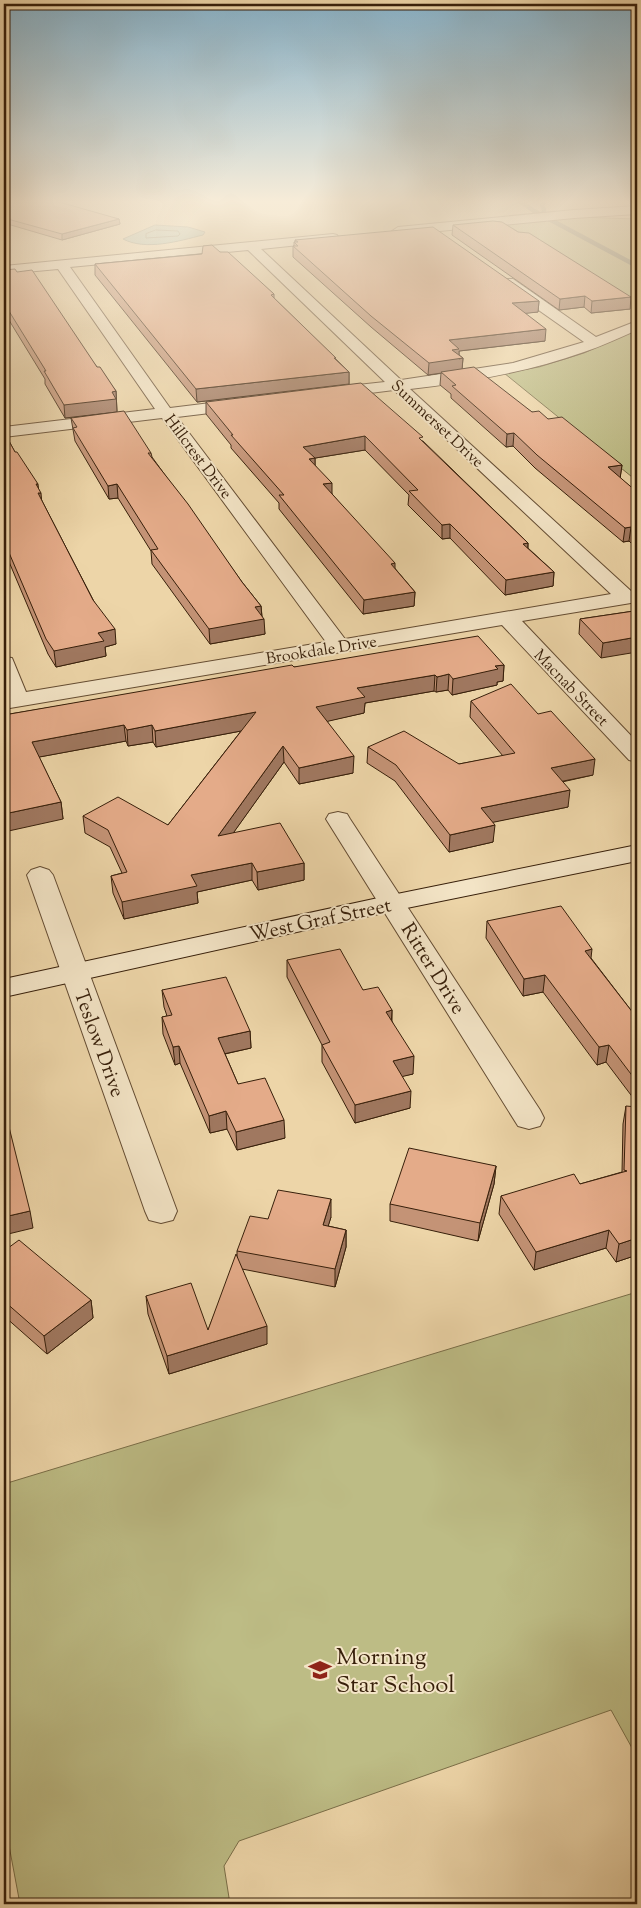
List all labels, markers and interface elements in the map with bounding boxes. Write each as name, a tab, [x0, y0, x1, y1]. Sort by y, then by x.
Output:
street label: Summerset Drive	[385, 376, 488, 474]
street label: Hillcrest Drive	[158, 411, 236, 504]
street label: Brookdale Drive	[264, 631, 379, 672]
street label: Macnab Street	[527, 645, 613, 733]
street label: West Graf Street	[247, 892, 394, 951]
street label: Ritter Drive	[392, 918, 471, 1021]
street label: Teslow Drive	[65, 986, 131, 1102]
place label: Morning Star School	[336, 1641, 455, 1703]
school or university icon: Morning Star School	[307, 1657, 333, 1683]

